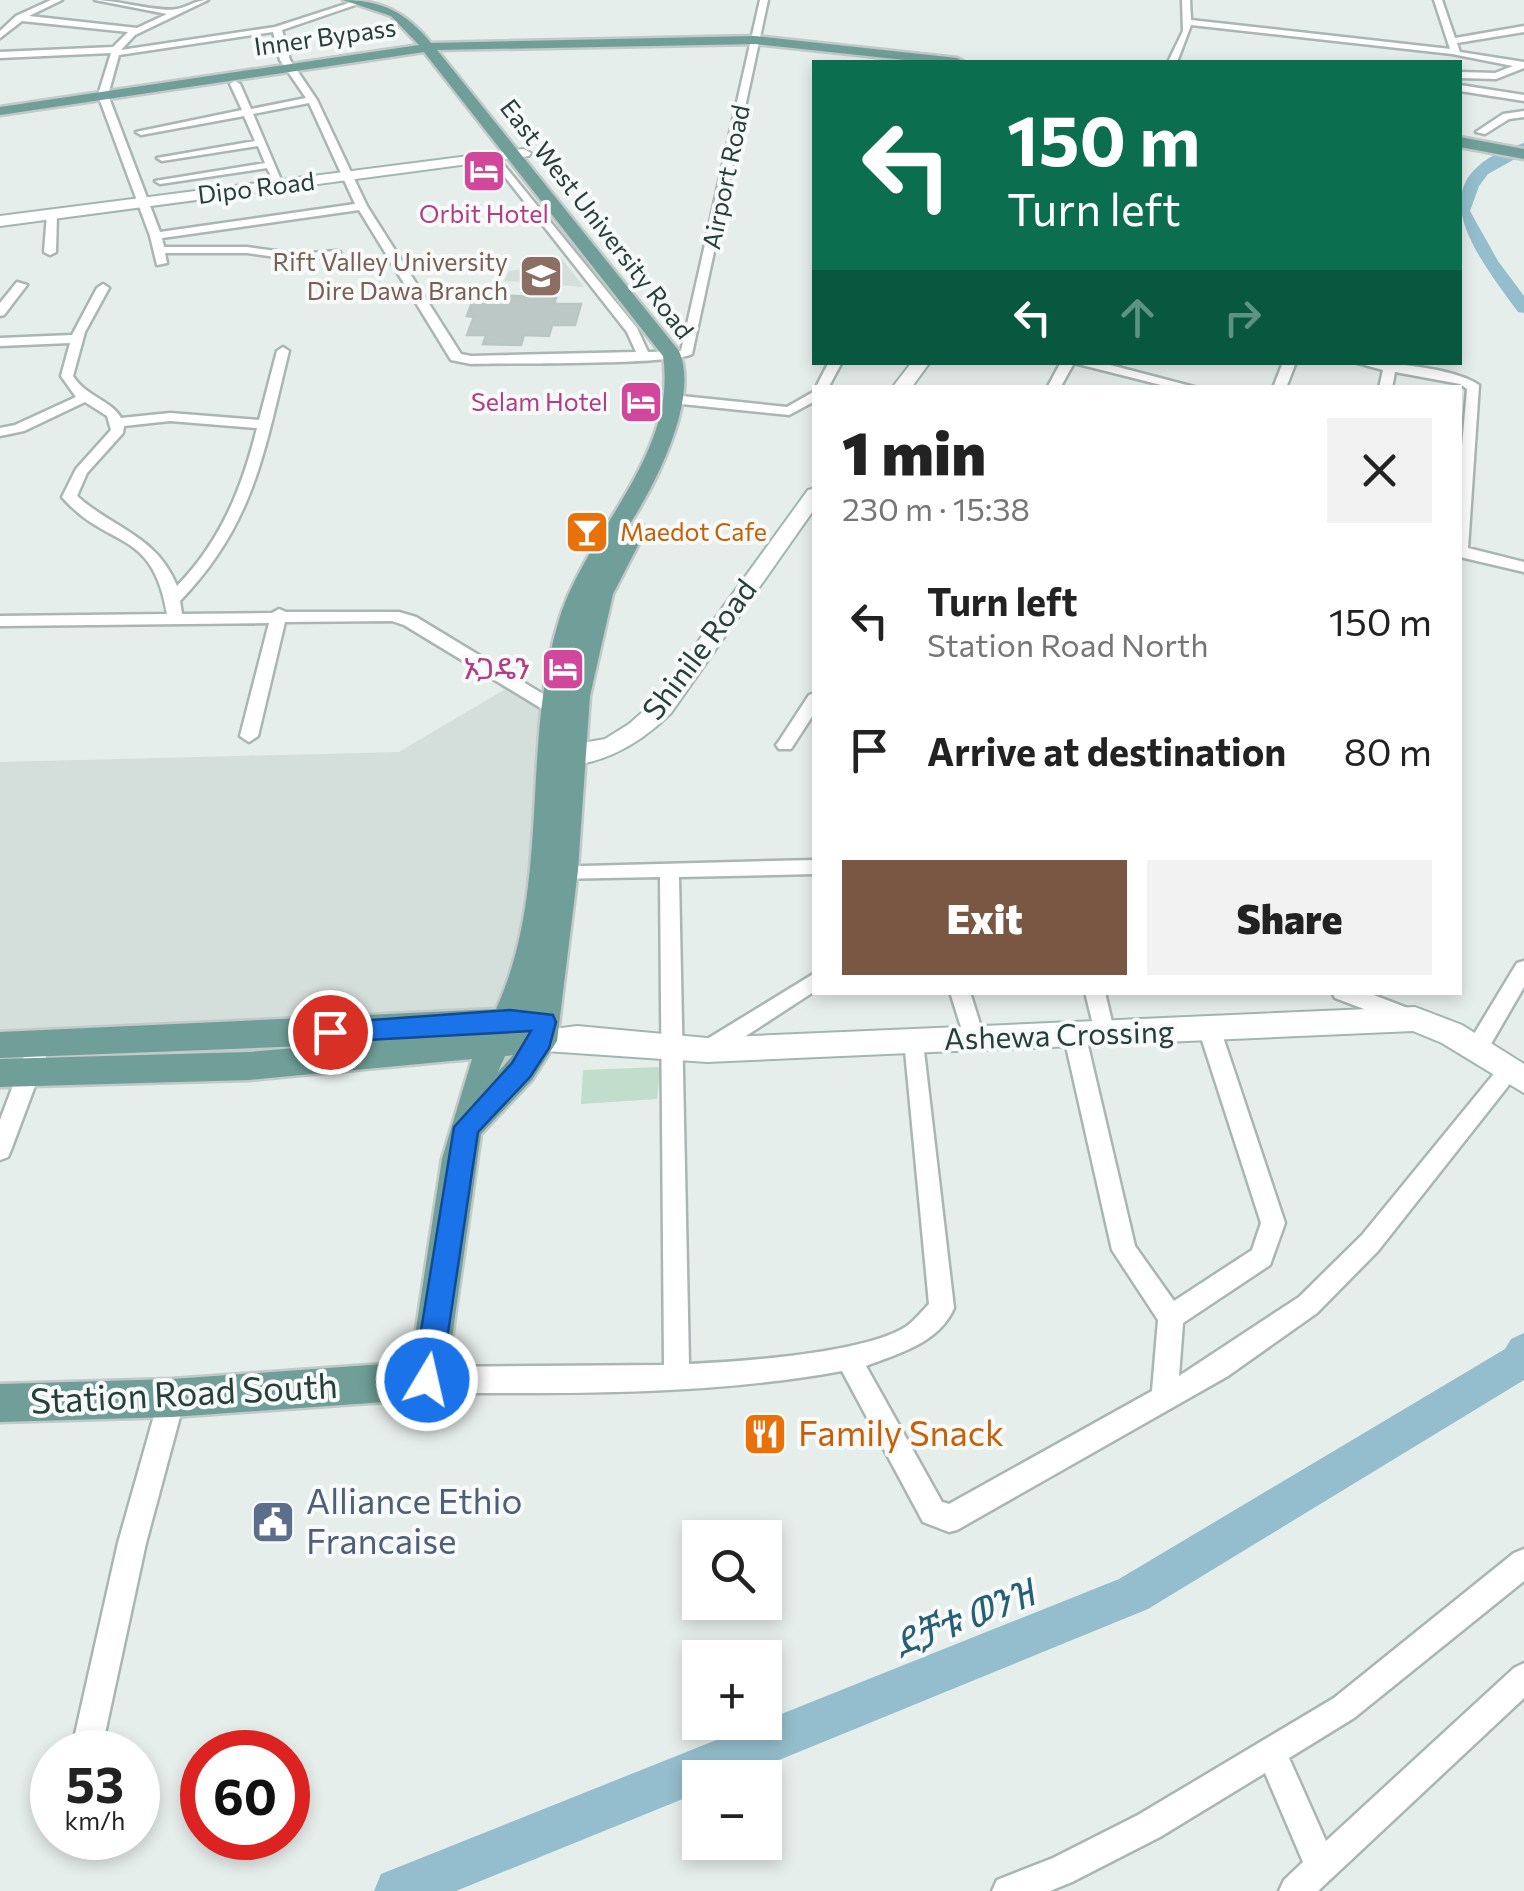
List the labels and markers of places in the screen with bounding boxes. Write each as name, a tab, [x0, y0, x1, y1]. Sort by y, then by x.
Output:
hotel icon: Orbit Hotel	[461, 148, 507, 194]
place label: Orbit Hotel	[419, 198, 549, 228]
place label: Rift Valley University Dire Dawa Branch	[273, 246, 508, 305]
school or university icon: Rift Valley University Dire Dawa Branch	[518, 253, 564, 299]
hotel icon: Selam Hotel	[618, 379, 664, 425]
place label: Selam Hotel	[471, 386, 608, 416]
bar icon: Maedot Cafe	[564, 509, 610, 555]
place label: Maedot Cafe	[620, 516, 767, 546]
hotel icon: ኦጋዴን	[540, 646, 586, 692]
place label: ኦጋዴን	[463, 648, 530, 685]
pin	[288, 990, 373, 1075]
place label: Family Snack	[798, 1410, 1004, 1453]
restaurant icon: Family Snack	[742, 1411, 788, 1457]
place label: Alliance Ethio Francaise	[306, 1478, 523, 1561]
public building icon: Alliance Ethio Francaise	[250, 1499, 296, 1545]

